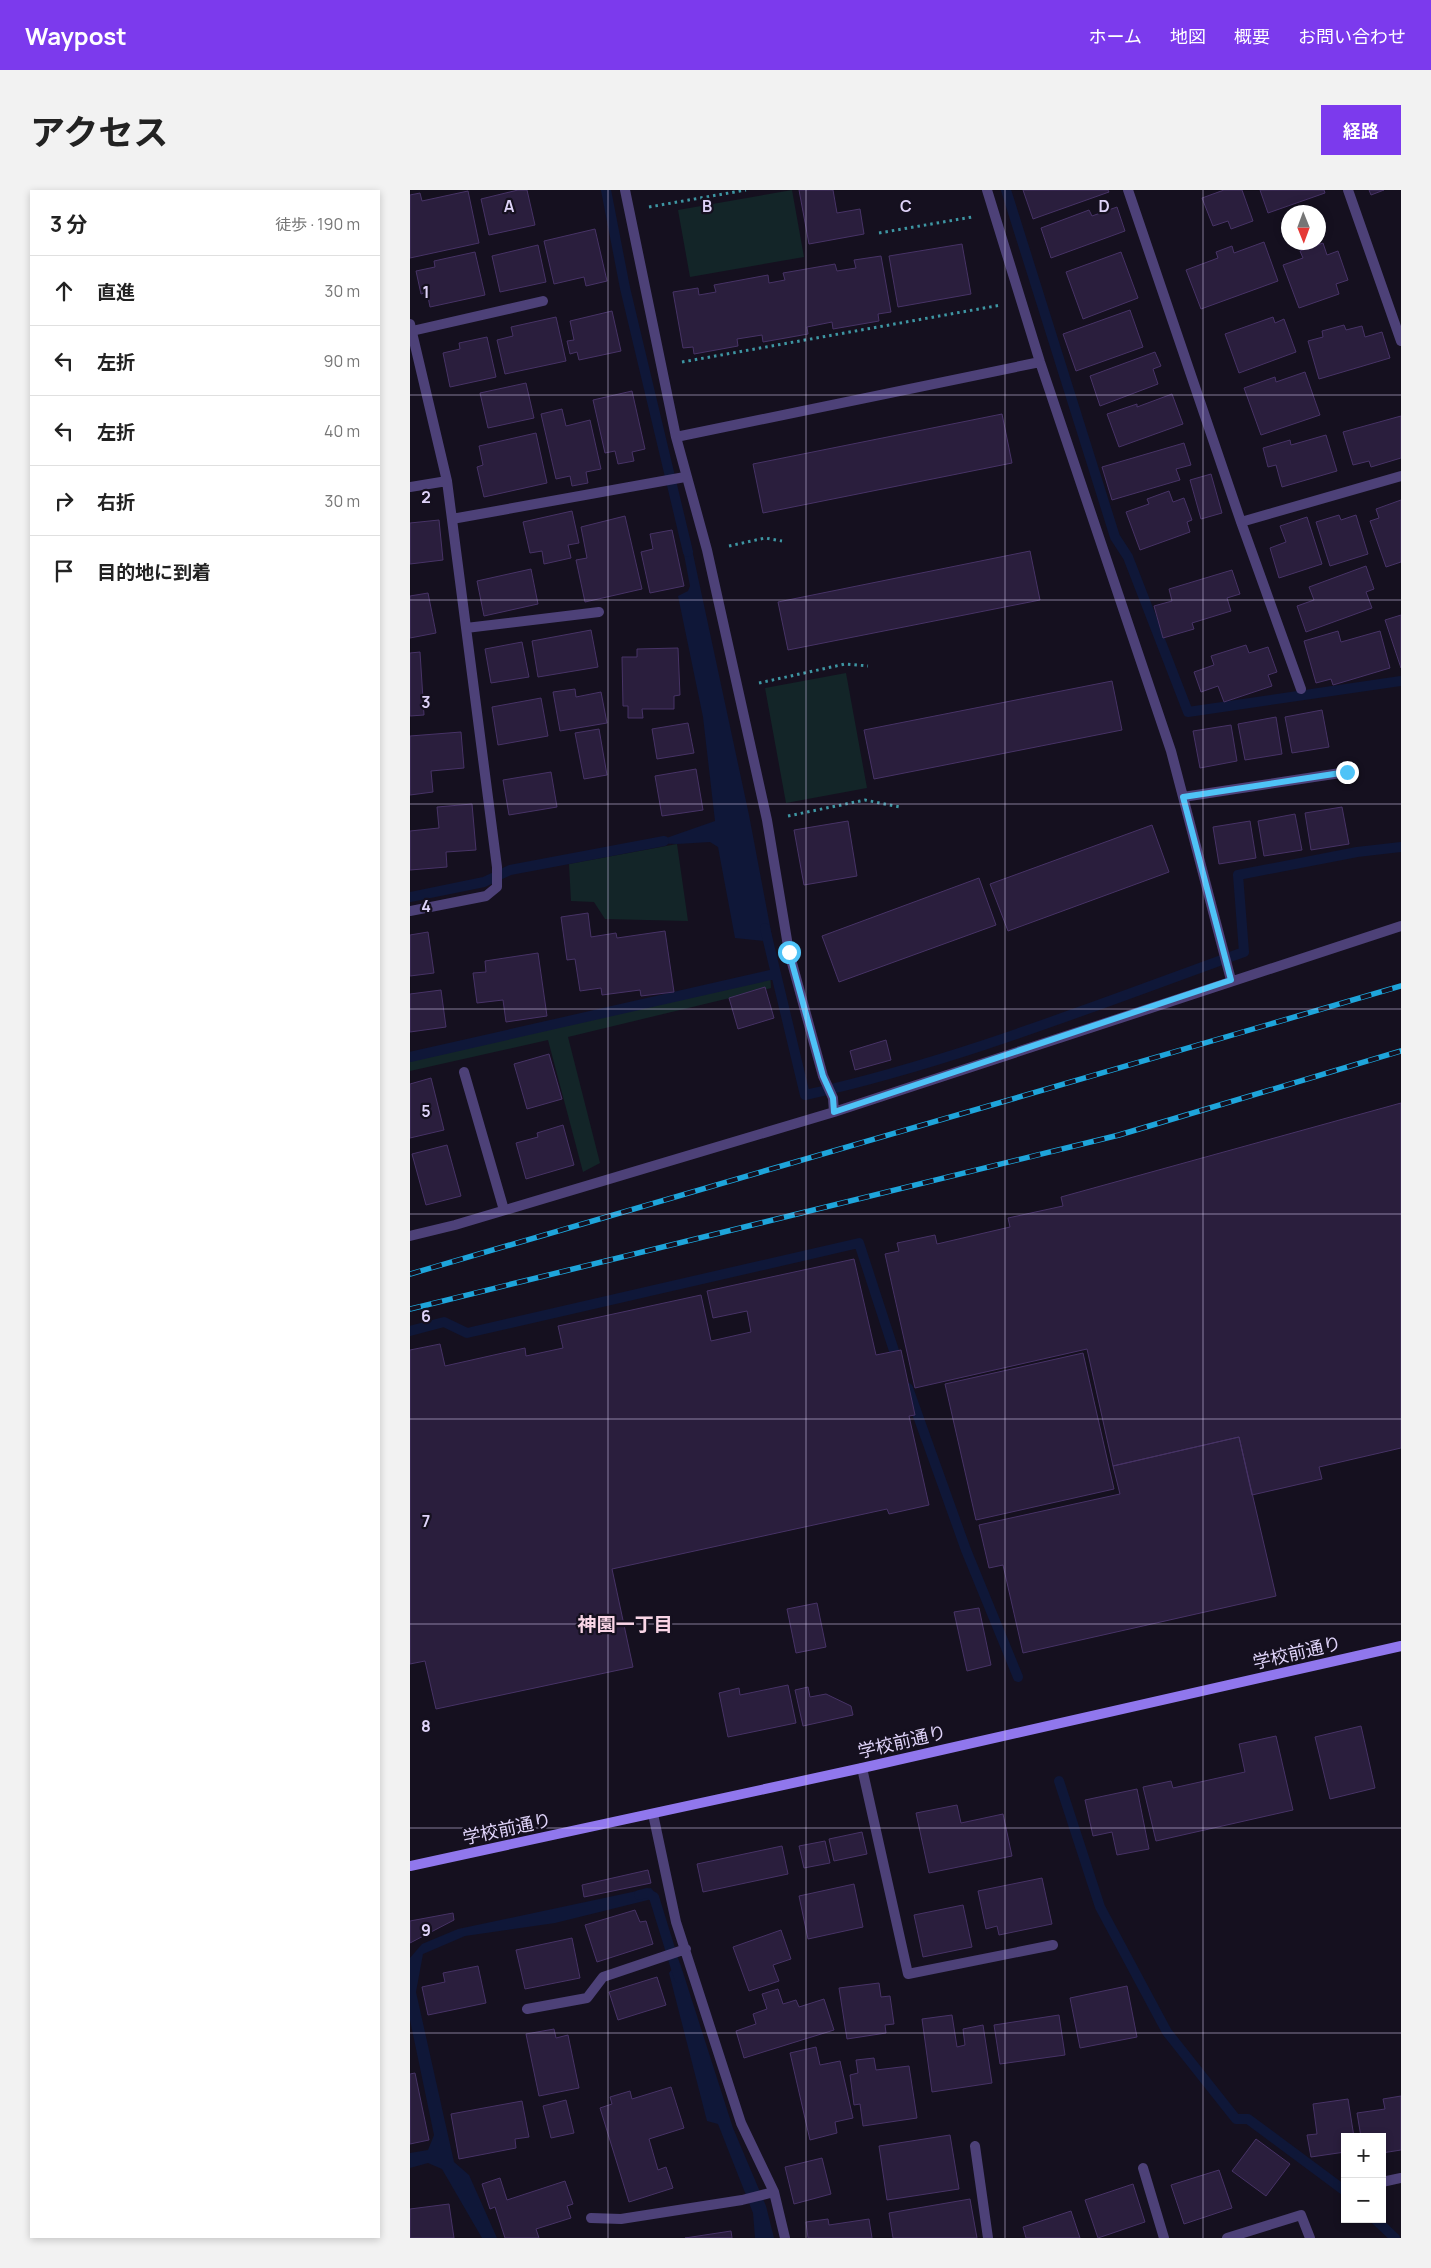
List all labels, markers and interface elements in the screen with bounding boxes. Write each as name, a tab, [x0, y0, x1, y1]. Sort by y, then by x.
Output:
text: Waypost	[25, 19, 127, 52]
text: ホーム	[1089, 24, 1142, 48]
text: 地図	[1170, 24, 1206, 48]
text: 概要	[1234, 24, 1270, 48]
text: お問い合わせ	[1298, 24, 1406, 48]
button: 経路	[1321, 105, 1401, 155]
text: アクセス	[30, 108, 168, 156]
text: A	[504, 195, 515, 217]
text: B	[702, 195, 712, 217]
text: C	[900, 195, 912, 217]
text: D	[1098, 195, 1110, 217]
north arrow	[1281, 205, 1326, 250]
text: 3 分	[50, 210, 87, 238]
text: 徒歩 · 190 m	[275, 213, 360, 235]
icon: ahead	[50, 277, 78, 305]
text: 直進	[97, 279, 135, 305]
text: 30 m	[325, 280, 360, 302]
text: 1	[422, 281, 430, 303]
icon: left	[50, 347, 78, 375]
text: 左折	[97, 349, 135, 375]
text: 90 m	[324, 350, 360, 372]
icon: left	[50, 417, 78, 445]
text: 左折	[97, 419, 135, 445]
text: 40 m	[324, 420, 360, 442]
text: 2	[421, 486, 431, 508]
icon: right	[50, 487, 78, 515]
text: 右折	[97, 489, 135, 515]
text: 30 m	[325, 490, 360, 512]
icon: arrive	[50, 557, 78, 585]
text: 目的地に到着	[97, 559, 211, 585]
text: 3	[421, 691, 431, 713]
route end	[1336, 761, 1359, 784]
text: 4	[421, 895, 431, 917]
route start	[778, 941, 801, 964]
text: 5	[421, 1100, 431, 1122]
text: 6	[421, 1305, 431, 1327]
text: 7	[422, 1510, 430, 1532]
district label: 神園一丁目	[577, 1611, 673, 1637]
street label: 学校前通り	[1250, 1630, 1343, 1674]
text: 8	[421, 1715, 431, 1737]
street label: 学校前通り	[855, 1719, 948, 1763]
street label: 学校前通り	[460, 1807, 553, 1849]
text: 9	[421, 1919, 431, 1941]
map controls	[1341, 2133, 1386, 2223]
button: +	[1341, 2133, 1386, 2178]
button: −	[1341, 2178, 1386, 2223]

